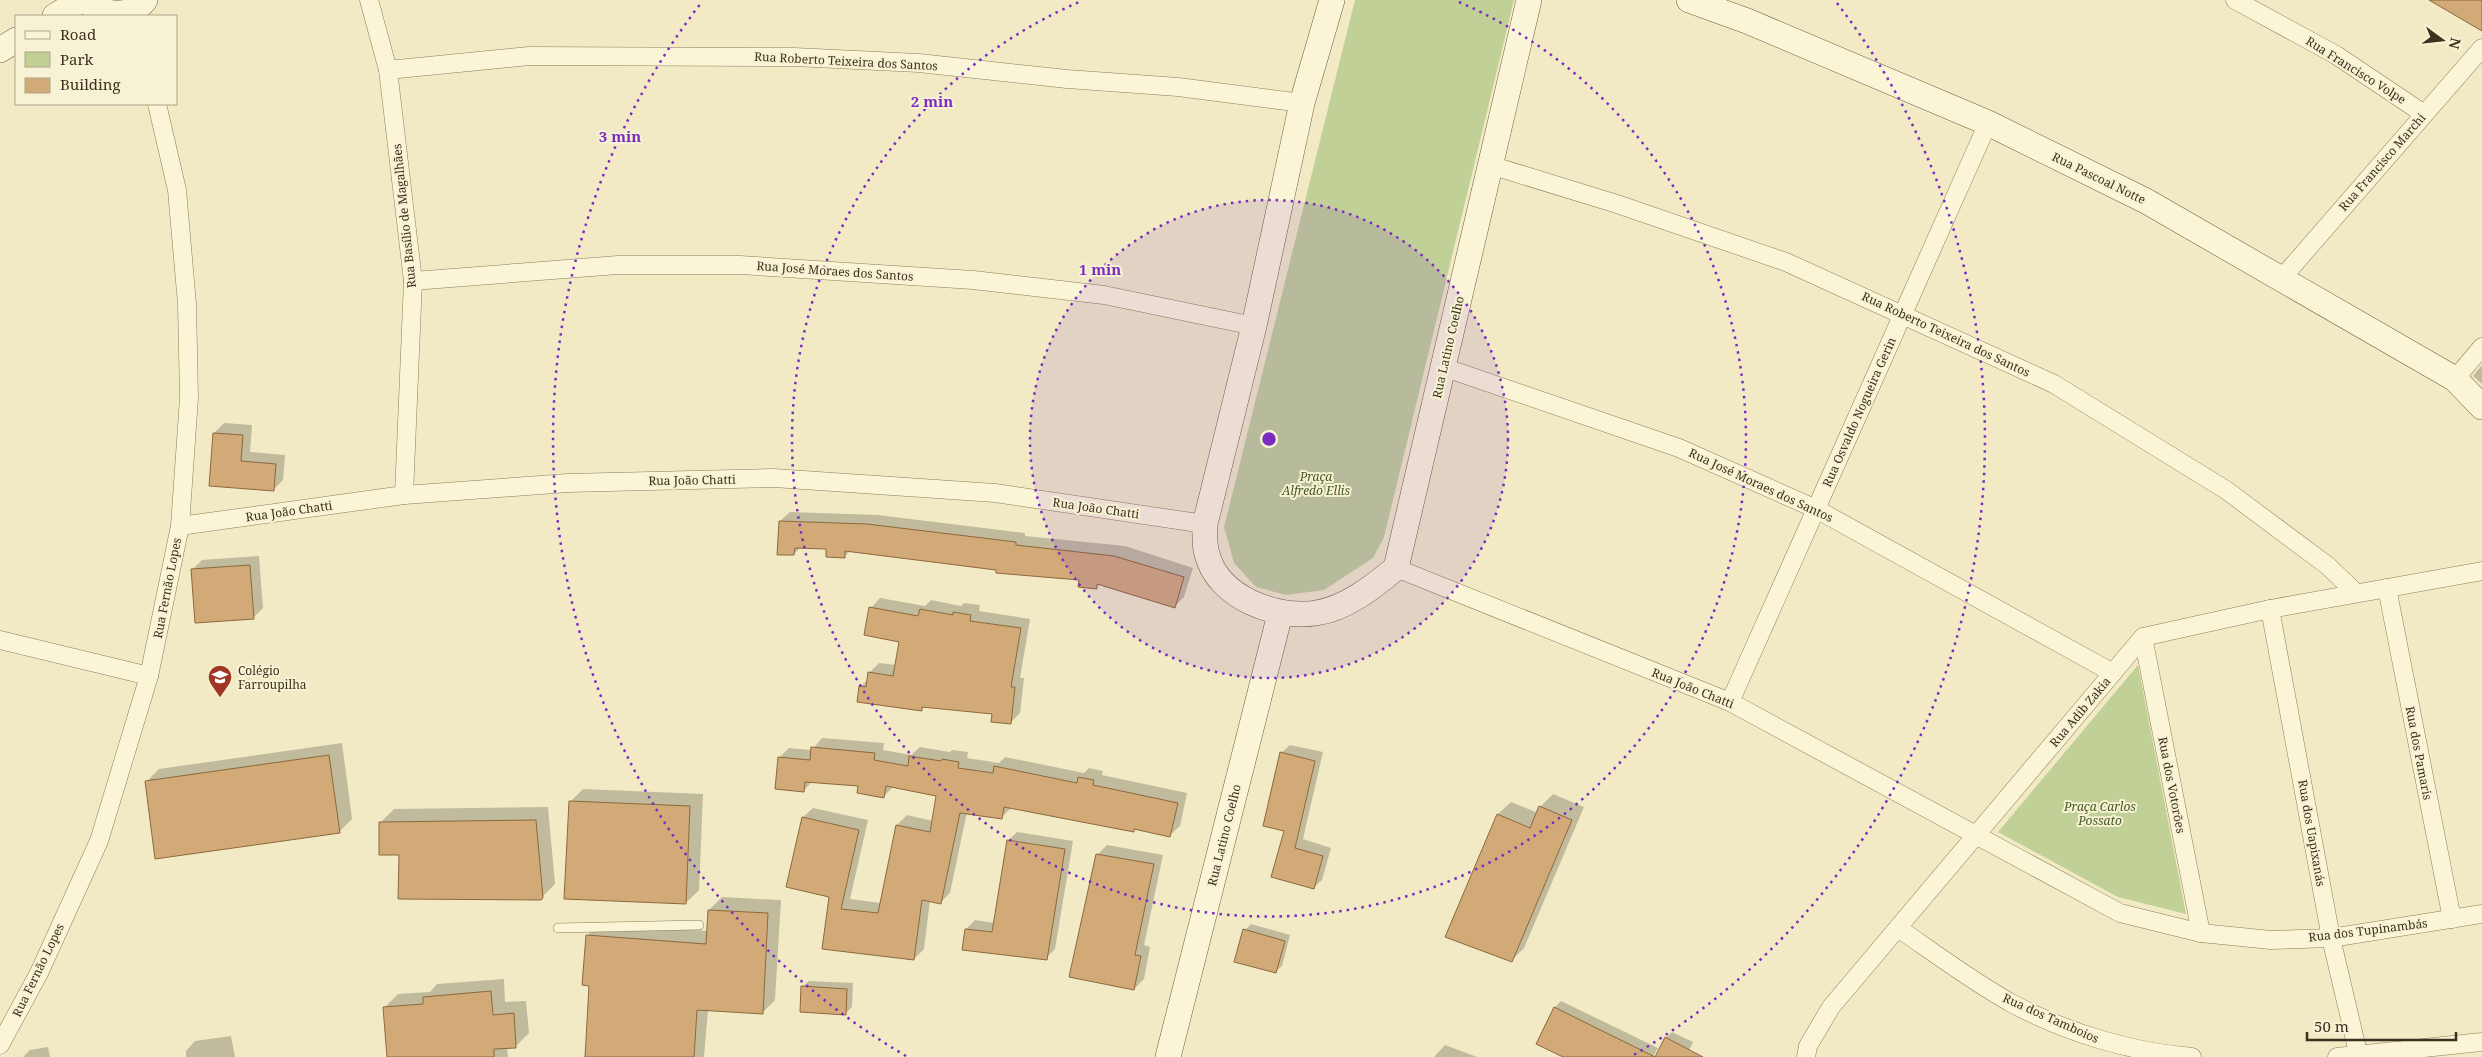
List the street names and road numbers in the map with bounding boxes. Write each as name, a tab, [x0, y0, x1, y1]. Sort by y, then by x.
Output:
street label: Rua Francisco Volpe	[2303, 32, 2409, 108]
street label: Rua Roberto Teixeira dos Santos	[754, 48, 938, 74]
street label: Rua Francisco Marchi	[2335, 109, 2429, 215]
street label: Rua Basílio de Magalhães	[388, 143, 420, 289]
street label: Rua Pascoal Notte	[2049, 148, 2149, 208]
street label: Rua José Moraes dos Santos	[756, 257, 914, 285]
street label: Rua Roberto Teixeira dos Santos	[1859, 287, 2033, 381]
street label: Rua Latino Coelho	[1428, 294, 1468, 400]
street label: Rua Osvaldo Nogueira Gerin	[1818, 334, 1900, 490]
street label: Rua José Moraes dos Santos	[1686, 444, 1836, 526]
street label: Rua João Chatti	[648, 471, 736, 489]
street label: Rua João Chatti	[1052, 493, 1141, 523]
street label: Rua João Chatti	[245, 496, 334, 526]
street label: Rua Fernão Lopes	[149, 536, 185, 640]
street label: Rua João Chatti	[1649, 664, 1737, 712]
street label: Rua Adib Zakia	[2046, 673, 2115, 751]
street label: Rua dos Pamaris	[2402, 705, 2436, 801]
street label: Rua dos Votorões	[2154, 735, 2190, 835]
street label: Rua dos Uapixanás	[2294, 778, 2330, 888]
street label: Rua Latino Coelho	[1203, 782, 1245, 888]
street label: Rua dos Tupinambás	[2308, 914, 2428, 946]
street label: Rua Fernão Lopes	[8, 920, 68, 1020]
street label: Rua dos Tamboios	[2000, 989, 2102, 1047]

